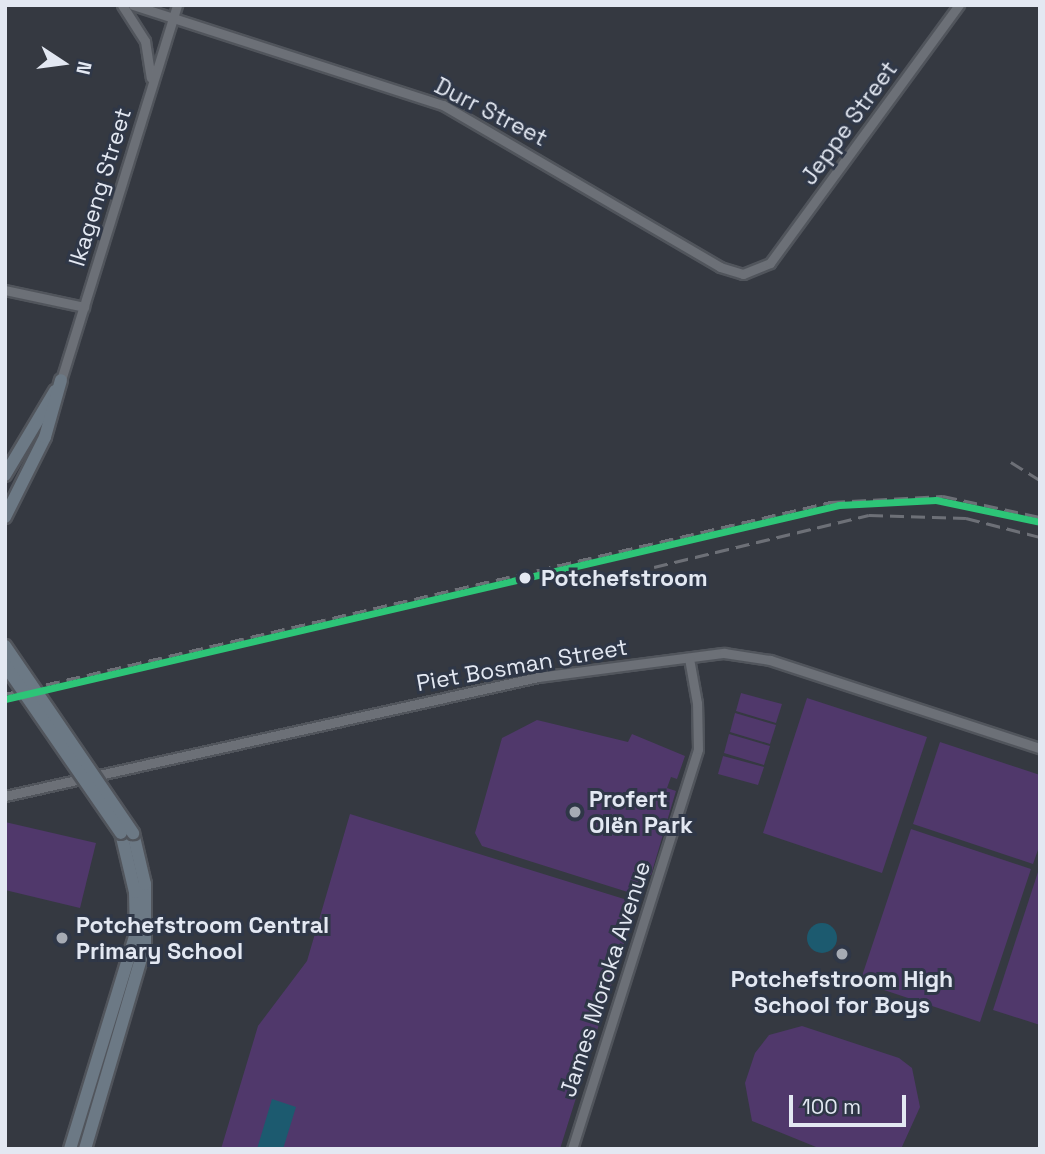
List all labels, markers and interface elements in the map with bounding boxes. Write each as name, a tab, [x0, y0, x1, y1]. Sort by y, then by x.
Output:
north arrow	[28, 28, 98, 98]
street label: Jeppe Street	[795, 56, 903, 190]
text: N	[70, 59, 98, 77]
street label: Durr Street	[430, 72, 552, 152]
street label: Ikageng Street	[63, 105, 137, 269]
place label: Potchefstroom	[541, 564, 708, 592]
marker: Potchefstroom	[515, 568, 535, 588]
street label: Piet Bosman Street	[414, 633, 630, 697]
place label: Profert Olën Park	[589, 785, 693, 839]
marker: Profert Olën Park	[567, 804, 583, 820]
street label: James Moroka Avenue	[554, 857, 656, 1101]
place label: Potchefstroom Central Primary School	[76, 911, 329, 965]
marker: Potchefstroom Central Primary School	[54, 930, 70, 946]
marker: Potchefstroom High School for Boys	[834, 946, 850, 962]
place label: Potchefstroom High School for Boys	[731, 965, 953, 1019]
scale bar	[793, 1080, 910, 1124]
text: 100 m	[802, 1093, 861, 1120]

